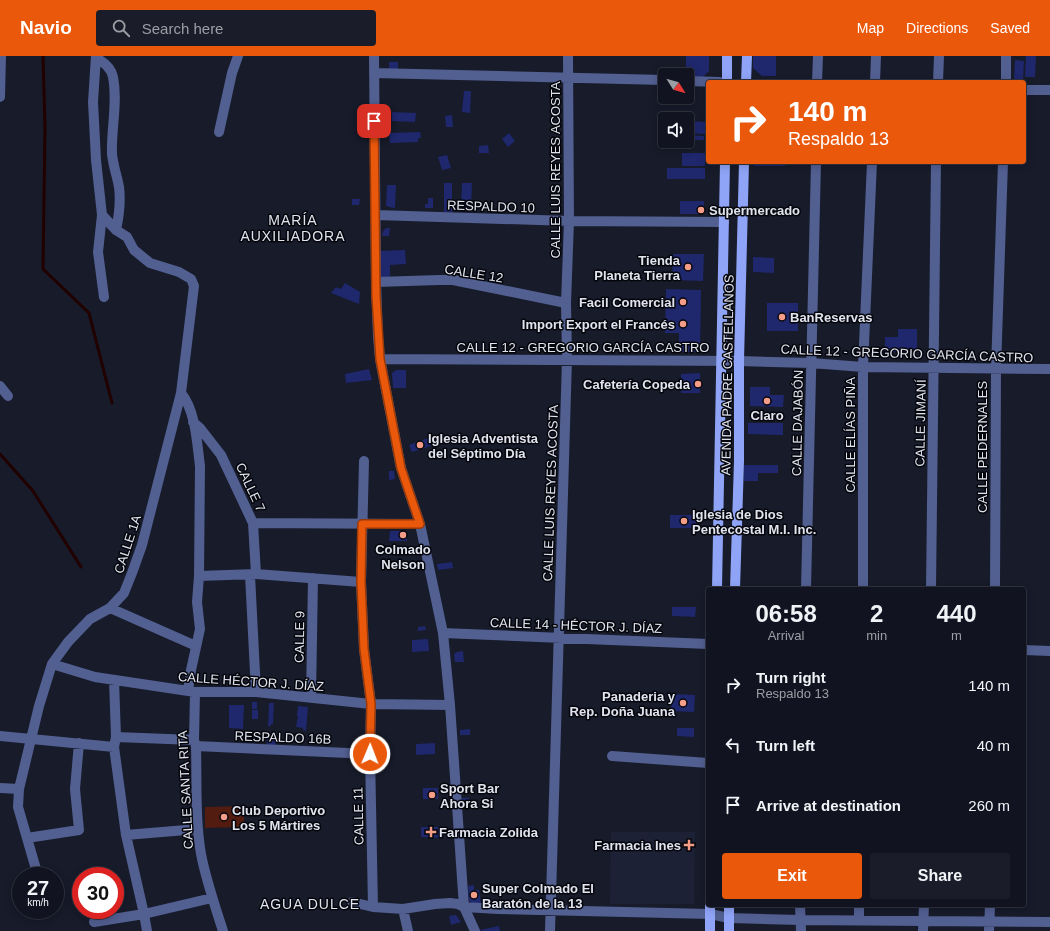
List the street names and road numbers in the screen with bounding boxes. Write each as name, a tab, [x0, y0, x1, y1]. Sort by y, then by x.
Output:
street label: CALLE LUIS REYES ACOSTA	[548, 81, 563, 258]
street label: RESPALDO 10	[447, 197, 535, 216]
street label: CALLE 12	[443, 261, 504, 286]
street label: AVENIDA PADRE CASTELLANOS	[718, 274, 737, 476]
street label: CALLE 12 - GREGORIO GARCÍA CASTRO	[457, 340, 709, 355]
street label: CALLE 12 - GREGORIO GARCÍA CASTRO	[780, 342, 1034, 365]
street label: CALLE DAJABÓN	[789, 370, 806, 476]
street label: CALLE ELÍAS PIÑA	[843, 377, 858, 493]
street label: CALLE JIMANÍ	[912, 379, 929, 467]
street label: CALLE PEDERNALES	[975, 381, 990, 513]
street label: CALLE LUIS REYES ACOSTA	[540, 404, 561, 582]
street label: CALLE 7	[233, 460, 268, 514]
street label: CALLE 1A	[111, 513, 144, 575]
street label: CALLE 9	[292, 611, 307, 663]
street label: CALLE 14 - HÉCTOR J. DÍAZ	[490, 615, 662, 636]
street label: CALLE HÉCTOR J. DÍAZ	[177, 669, 325, 694]
street label: RESPALDO 16B	[234, 728, 332, 747]
street label: CALLE SANTA RITA	[175, 730, 196, 850]
street label: CALLE 11	[350, 787, 367, 845]

